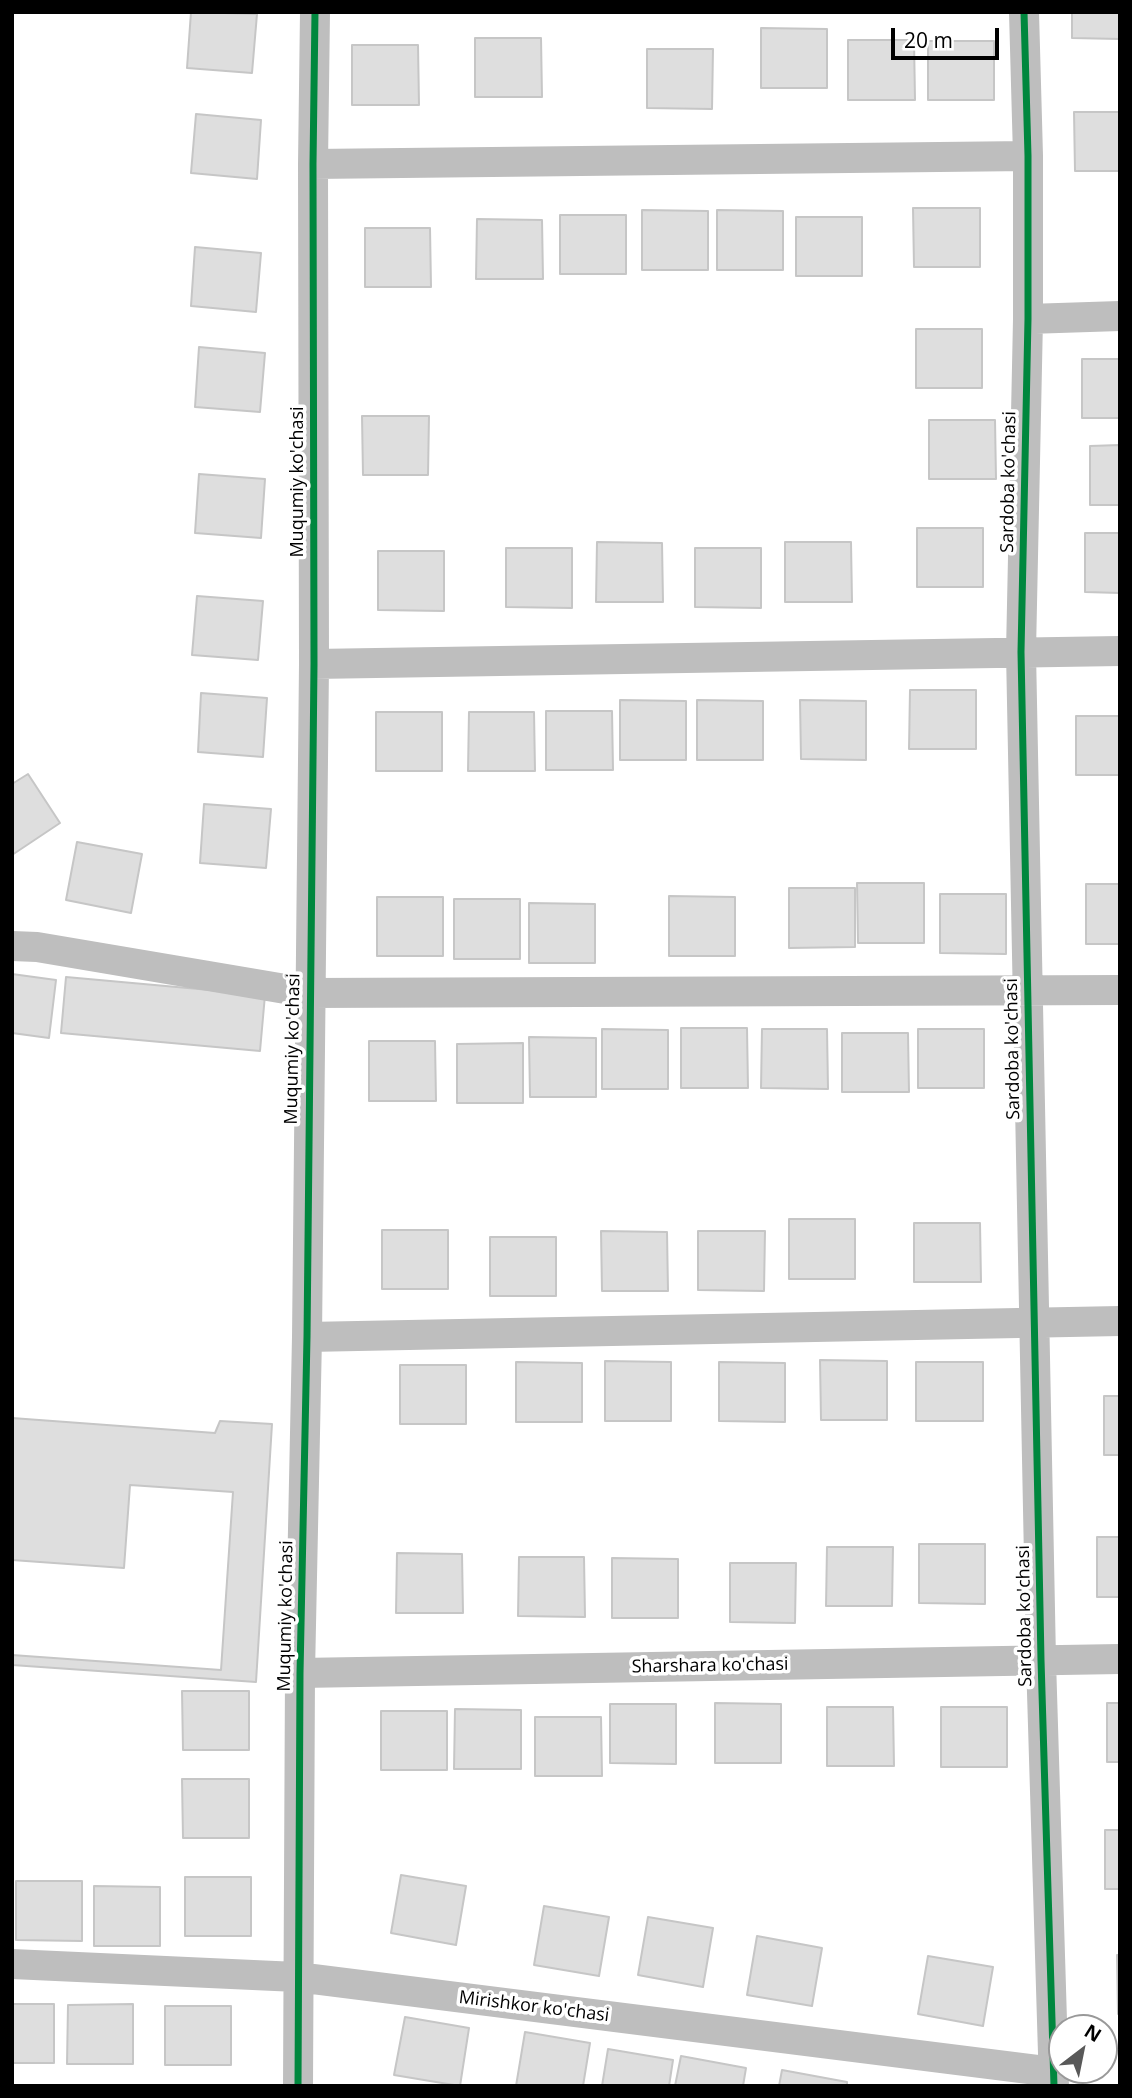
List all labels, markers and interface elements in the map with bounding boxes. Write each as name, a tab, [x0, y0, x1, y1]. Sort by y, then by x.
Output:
scale bar	[894, 14, 1002, 58]
text: 20 m	[904, 26, 953, 54]
street label: Muqumiy ko'chasi	[287, 406, 309, 558]
street label: Sardoba ko'chasi	[997, 411, 1021, 553]
street label: Muqumiy ko'chasi	[281, 973, 305, 1125]
street label: Sardoba ko'chasi	[1001, 978, 1025, 1120]
street label: Muqumiy ko'chasi	[274, 1540, 298, 1692]
street label: Sardoba ko'chasi	[1013, 1545, 1037, 1687]
street label: Sharshara ko'chasi	[631, 1654, 789, 1678]
street label: Mirishkor ko'chasi	[457, 1987, 611, 2027]
north arrow	[1048, 2014, 1118, 2084]
text: N	[1080, 2018, 1107, 2048]

